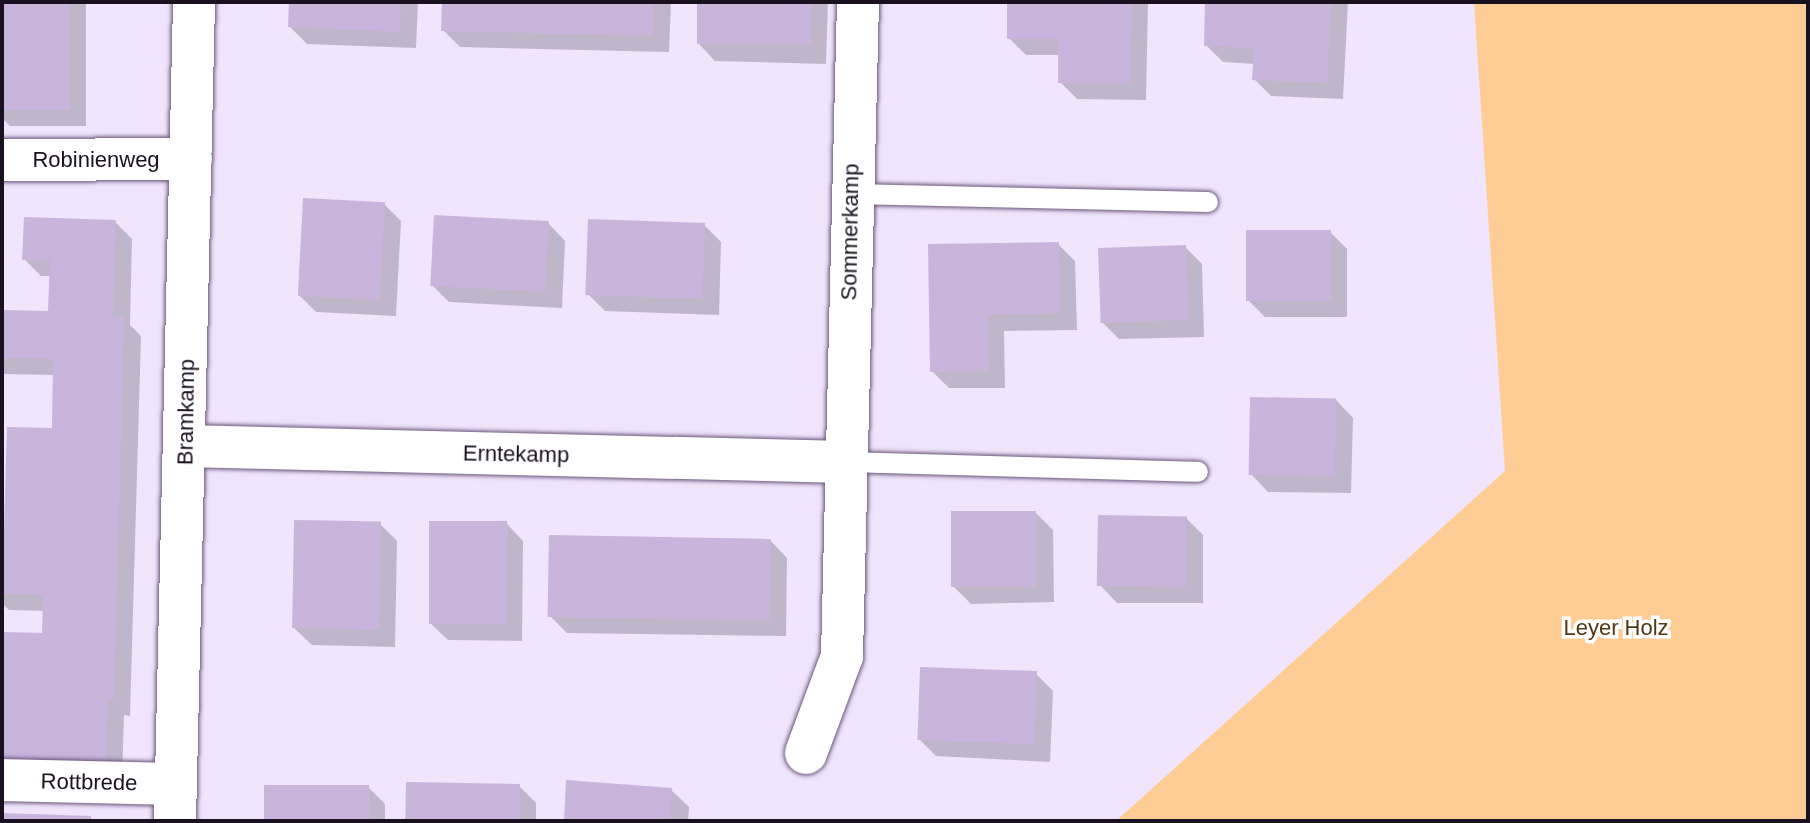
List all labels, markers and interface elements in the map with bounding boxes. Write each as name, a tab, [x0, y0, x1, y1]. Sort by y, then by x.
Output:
street label: Robinienweg	[32, 147, 160, 173]
street label: Sommerkamp	[836, 163, 864, 301]
street label: Bramkamp	[172, 359, 200, 465]
street label: Erntekamp	[463, 440, 569, 468]
park label: Leyer Holz	[1563, 615, 1669, 641]
street label: Rottbrede	[40, 768, 138, 796]

